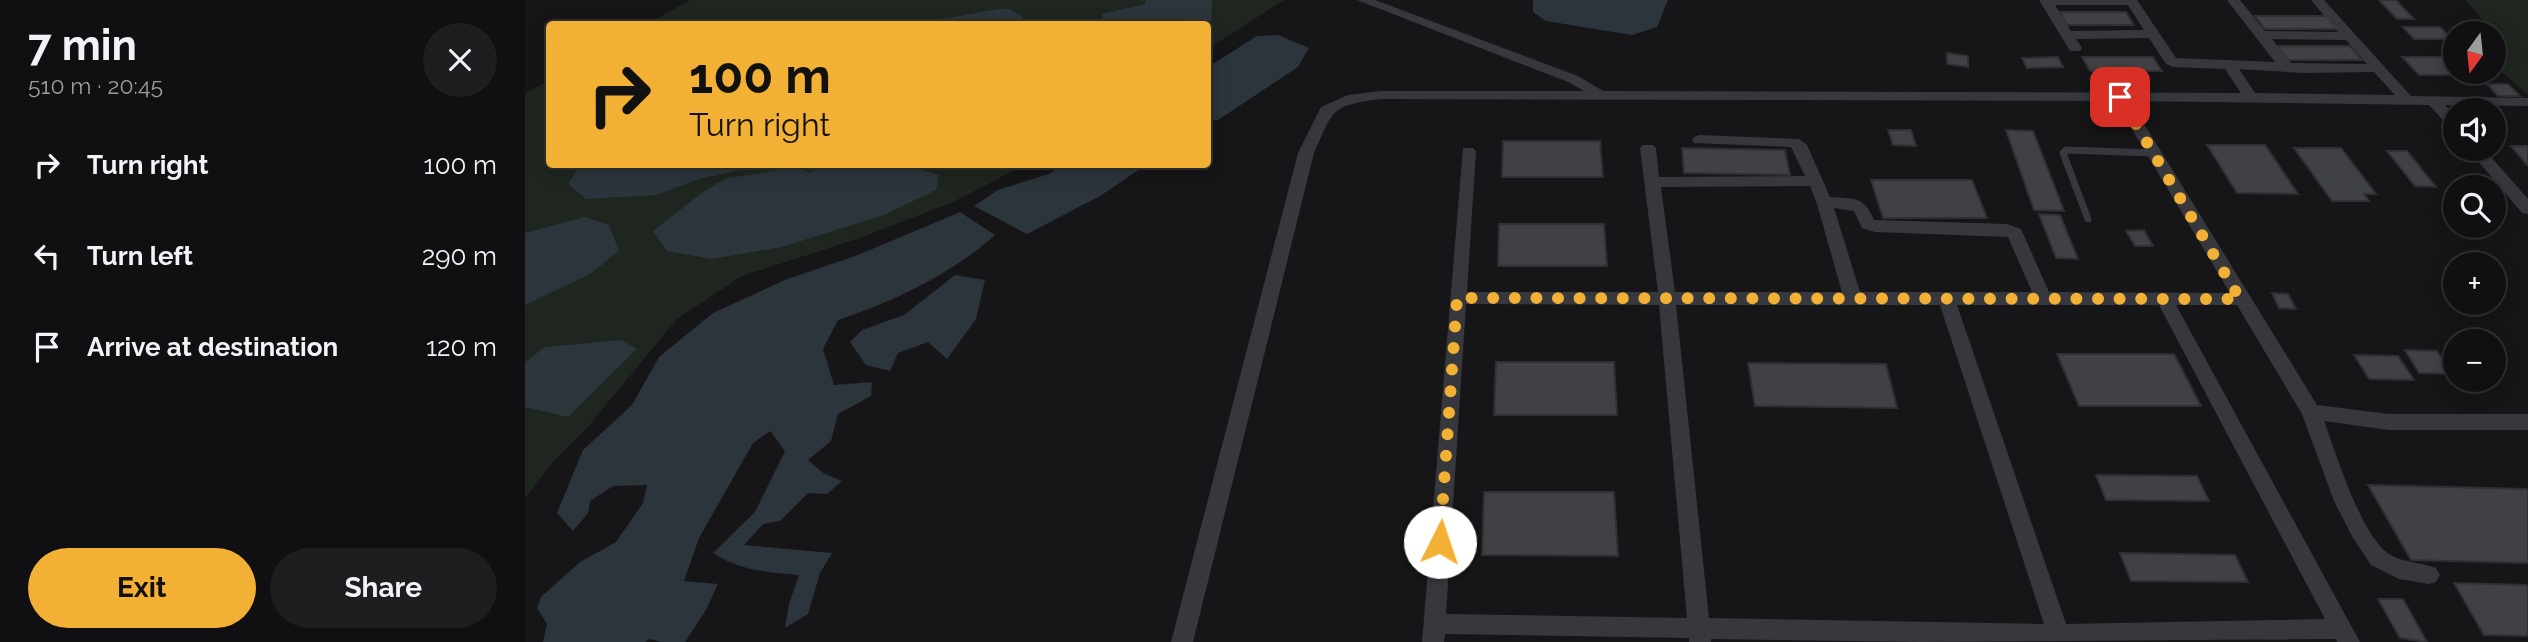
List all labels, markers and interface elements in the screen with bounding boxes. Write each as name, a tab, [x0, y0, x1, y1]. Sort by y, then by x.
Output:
text: 7 min	[28, 21, 137, 70]
north arrow	[2443, 21, 2506, 84]
map controls	[2443, 21, 2506, 392]
button: close	[423, 23, 497, 97]
text: 100 m	[689, 47, 831, 104]
icon: right	[574, 49, 665, 140]
pin	[2090, 67, 2150, 127]
text: 510 m · 20:45	[28, 72, 163, 99]
icon: arrive	[2101, 78, 2139, 116]
button: sound	[2443, 98, 2506, 161]
text: Turn right	[689, 106, 830, 143]
icon: right	[28, 146, 66, 184]
text: Turn right	[87, 150, 208, 180]
text: 100 m	[424, 150, 497, 180]
button: search	[2443, 175, 2506, 238]
icon: left	[28, 237, 66, 275]
text: Turn left	[87, 241, 193, 271]
text: 290 m	[422, 241, 497, 271]
button: +	[2443, 252, 2506, 315]
icon: arrive	[28, 328, 66, 366]
button: −	[2443, 329, 2506, 392]
text: Arrive at destination	[87, 332, 338, 362]
text: 120 m	[426, 332, 497, 362]
position arrow	[1403, 505, 1477, 579]
button: Exit	[28, 548, 256, 628]
button: Share	[270, 548, 497, 628]

